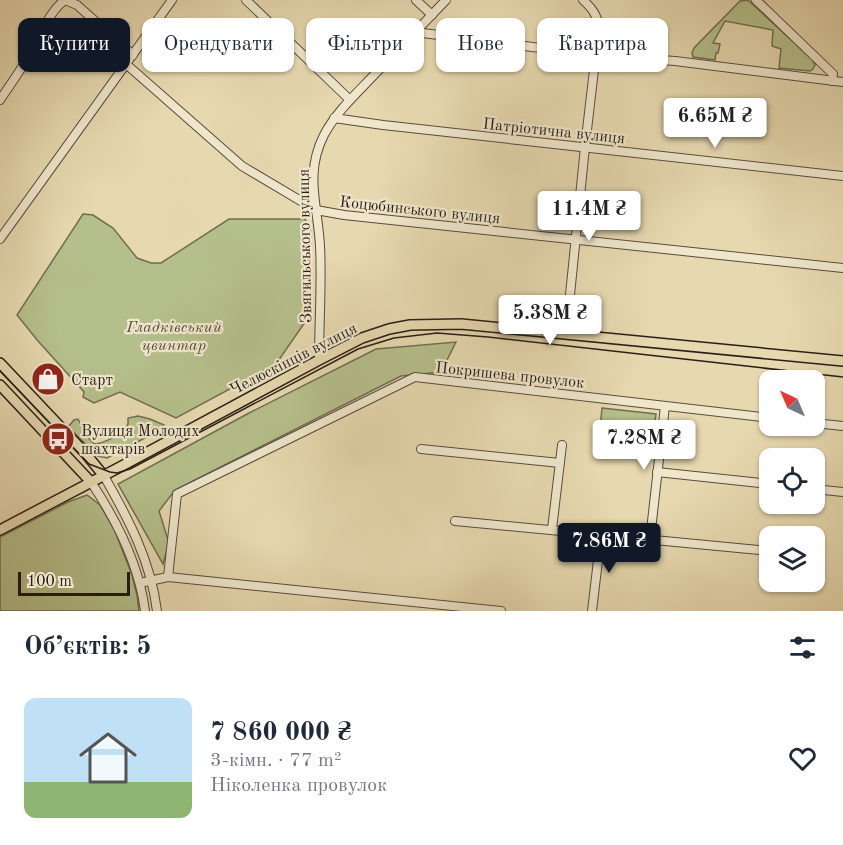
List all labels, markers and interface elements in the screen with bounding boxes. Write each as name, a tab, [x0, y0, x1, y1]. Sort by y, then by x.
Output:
chip: Купити	[18, 18, 130, 72]
chip: Орендувати	[142, 18, 294, 72]
chip: Фільтри	[306, 18, 424, 72]
chip: Нове	[436, 18, 525, 72]
chip: Квартира	[537, 18, 668, 72]
pin: 6.65M ₴	[660, 98, 770, 149]
text: 6.65M ₴	[678, 107, 752, 127]
street label: Патріотична вулиця	[482, 117, 626, 147]
street label: Звягильського вулиця	[297, 169, 315, 323]
pin: 11.4M ₴	[534, 191, 644, 242]
street label: Коцюбинського вулиця	[339, 195, 501, 227]
text: 11.4M ₴	[552, 200, 626, 220]
pin: 5.38M ₴	[495, 295, 605, 346]
text: 5.38M ₴	[513, 304, 587, 324]
park label: Гладківський цвинтар	[125, 320, 222, 354]
street label: Челюскінців вулиця	[228, 321, 360, 399]
street label: Покришева провулок	[435, 360, 585, 392]
shop icon: Старт	[30, 361, 66, 397]
north arrow	[759, 370, 825, 436]
map controls	[759, 370, 825, 592]
place label: Старт	[71, 373, 113, 389]
pin: 7.28M ₴	[589, 420, 699, 471]
bus stop icon: Вулиця Молодих шахтарів	[40, 421, 76, 457]
place label: Вулиця Молодих шахтарів	[81, 424, 200, 458]
text: 7.28M ₴	[607, 429, 681, 449]
button: locate	[759, 448, 825, 514]
pin: 7.86M ₴	[554, 523, 664, 574]
button: layers	[759, 526, 825, 592]
text: 7.86M ₴	[572, 532, 646, 552]
scale bar	[18, 569, 130, 596]
text: 100 m	[27, 574, 72, 590]
icon: filters	[786, 631, 819, 664]
text: Об’єктів: 5	[24, 634, 151, 660]
text: 7 860 000 ₴	[210, 720, 352, 746]
icon: home	[72, 722, 144, 794]
icon: heart	[786, 742, 819, 775]
text: 3-кімн. · 77 m²	[210, 751, 342, 771]
text: Ніколенка провулок	[210, 776, 387, 796]

